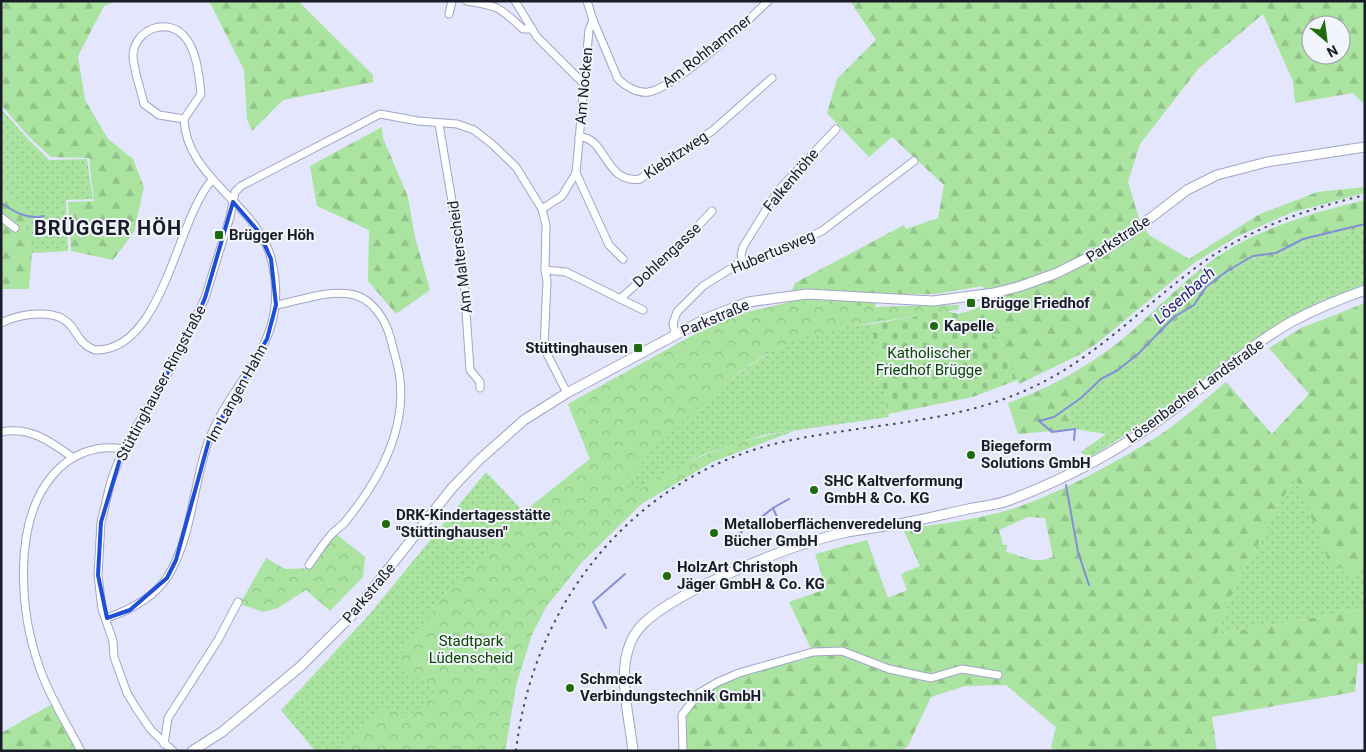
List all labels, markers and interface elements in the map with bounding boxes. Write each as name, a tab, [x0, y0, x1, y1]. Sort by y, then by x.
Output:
street label: Am Rohhammer	[659, 11, 755, 91]
north arrow	[1301, 15, 1351, 65]
text: N	[1324, 42, 1341, 61]
street label: Am Nocken	[572, 47, 596, 125]
street label: Kiebitzweg	[641, 127, 711, 183]
street label: Falkenhöhe	[759, 145, 823, 215]
street label: Am Malterscheid	[444, 200, 476, 314]
street label: Parkstraße	[1083, 212, 1153, 266]
district label: BRÜGGER HÖH	[34, 216, 182, 240]
street label: Dohlengasse	[629, 219, 705, 291]
place label: Brügger Höh	[229, 226, 314, 244]
street label: Hubertusweg	[728, 226, 818, 278]
marker: Brügger Höh	[213, 229, 225, 241]
water label: Lösenbach	[1150, 263, 1219, 328]
place label: Brügge Friedhof	[981, 294, 1090, 312]
street label: Parkstraße	[678, 295, 752, 340]
marker: Brügge Friedhof	[965, 297, 977, 309]
street label: Stüttinghauser Ringstraße	[112, 302, 210, 464]
place label: Kapelle	[944, 317, 994, 335]
marker: Kapelle	[928, 320, 940, 332]
street label: Lösenbacher Landstraße	[1123, 335, 1267, 447]
place label: Stüttinghausen	[525, 339, 628, 357]
street label: Im Langen Hahn	[203, 341, 271, 445]
marker: Stüttinghausen	[632, 342, 644, 354]
park label: Katholischer Friedhof Brügge	[876, 344, 982, 379]
place label: Biegeform Solutions GmbH	[981, 437, 1091, 472]
marker: Biegeform Solutions GmbH	[965, 449, 977, 461]
place label: SHC Kaltverformung GmbH & Co. KG	[824, 472, 963, 507]
marker: SHC Kaltverformung GmbH & Co. KG	[808, 484, 820, 496]
place label: DRK-Kindertagesstätte "Stüttinghausen"	[396, 506, 551, 541]
place label: Metalloberflächenveredelung Bücher GmbH	[724, 515, 922, 550]
marker: DRK-Kindertagesstätte "Stüttinghausen"	[380, 518, 392, 530]
marker: Metalloberflächenveredelung Bücher GmbH	[708, 527, 720, 539]
place label: HolzArt Christoph Jäger GmbH & Co. KG	[677, 558, 825, 593]
street label: Parkstraße	[339, 559, 399, 627]
marker: HolzArt Christoph Jäger GmbH & Co. KG	[661, 570, 673, 582]
park label: Stadtpark Lüdenscheid	[429, 632, 513, 667]
place label: Schmeck Verbindungstechnik GmbH	[580, 670, 761, 705]
marker: Schmeck Verbindungstechnik GmbH	[564, 682, 576, 694]

